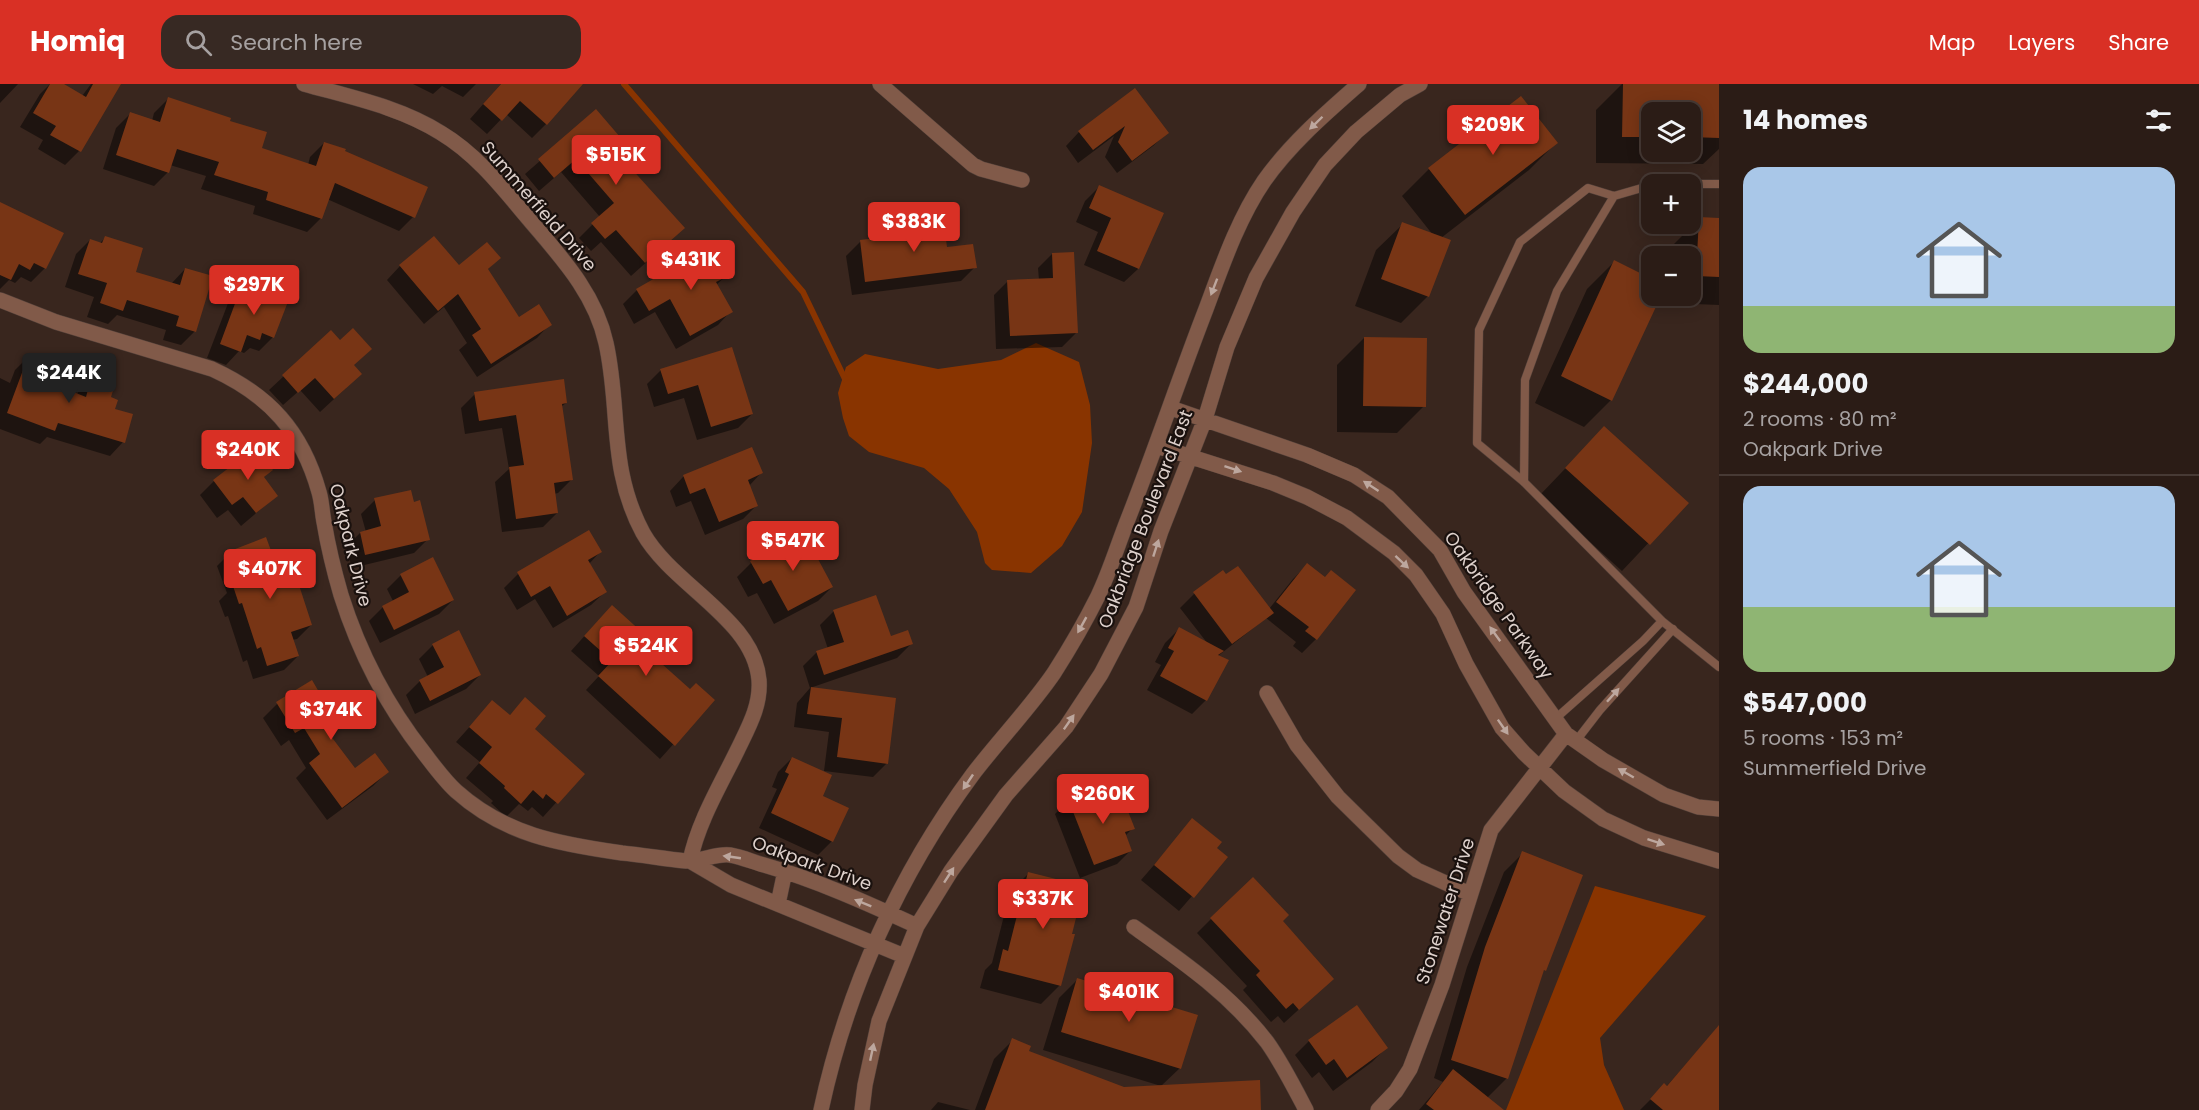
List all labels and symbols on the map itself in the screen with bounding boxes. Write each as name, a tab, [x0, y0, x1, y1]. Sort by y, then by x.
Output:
pin: $209K	[1451, 105, 1535, 156]
one-way arrow	[1308, 116, 1323, 130]
pin: $515K	[574, 135, 658, 186]
street label: Summerfield Drive	[475, 136, 603, 276]
pin: $383K	[872, 202, 956, 253]
pin: $431K	[649, 240, 733, 291]
pin: $297K	[212, 265, 296, 316]
one-way arrow	[1209, 278, 1218, 296]
pin: $244K	[27, 353, 111, 404]
street label: Oakbridge Boulevard East	[1092, 406, 1198, 632]
pin: $240K	[206, 430, 290, 481]
one-way arrow	[1224, 465, 1242, 475]
street label: Oakpark Drive	[324, 481, 378, 609]
one-way arrow	[1363, 481, 1379, 492]
pin: $547K	[751, 521, 835, 572]
street label: Oakbridge Parkway	[1439, 526, 1559, 684]
one-way arrow	[1152, 539, 1161, 557]
pin: $407K	[228, 549, 312, 600]
one-way arrow	[1395, 554, 1409, 568]
one-way arrow	[1077, 616, 1087, 633]
pin: $524K	[604, 626, 688, 677]
one-way arrow	[1489, 626, 1501, 642]
one-way arrow	[1606, 688, 1619, 703]
pin: $374K	[289, 690, 373, 741]
one-way arrow	[1063, 714, 1075, 730]
one-way arrow	[1497, 719, 1509, 735]
one-way arrow	[1618, 768, 1635, 778]
one-way arrow	[962, 774, 974, 790]
pin: $260K	[1061, 774, 1145, 825]
street label: Oakpark Drive	[749, 830, 875, 896]
street label: Stonewater Drive	[1410, 835, 1480, 987]
one-way arrow	[1647, 838, 1665, 848]
one-way arrow	[722, 852, 741, 861]
one-way arrow	[943, 867, 954, 883]
pin: $337K	[1001, 879, 1085, 930]
one-way arrow	[854, 898, 872, 908]
pin: $401K	[1087, 972, 1171, 1023]
one-way arrow	[867, 1043, 877, 1062]

